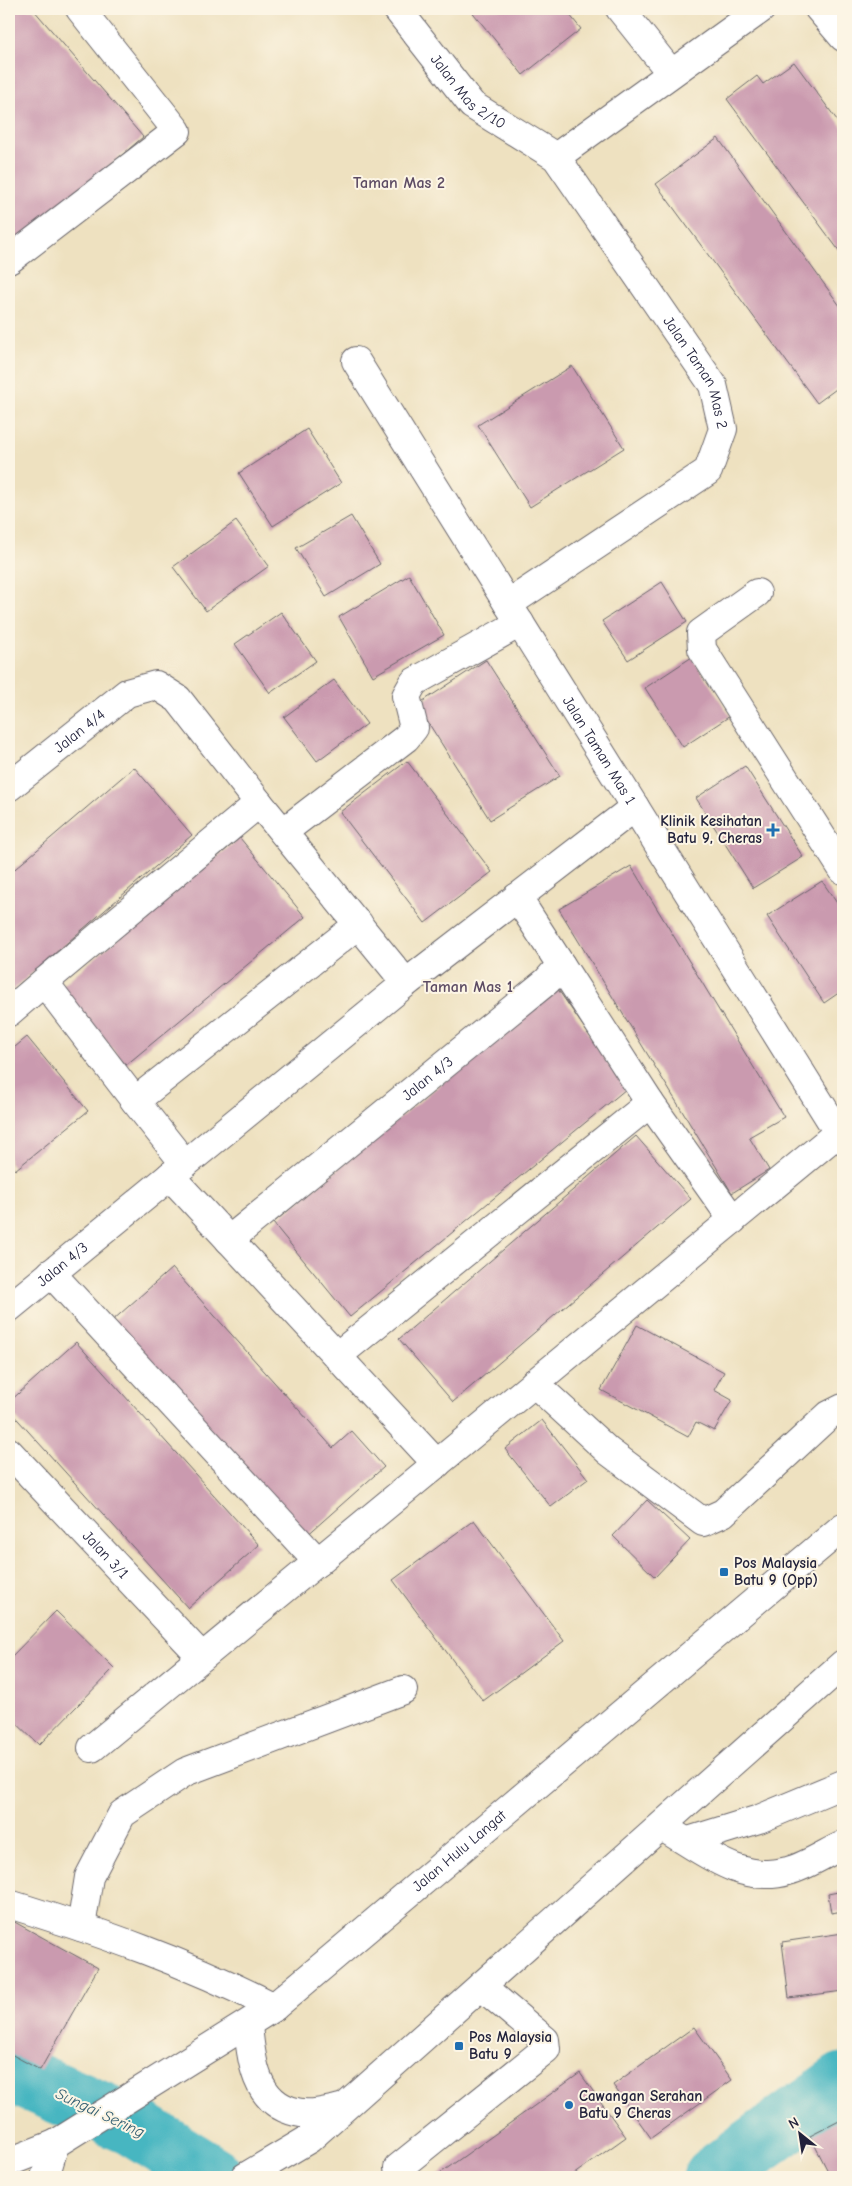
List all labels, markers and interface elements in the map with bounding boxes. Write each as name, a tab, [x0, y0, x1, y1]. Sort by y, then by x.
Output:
street label: Jalan Mas 2/10	[427, 51, 509, 133]
district label: Taman Mas 2	[353, 174, 445, 192]
street label: Jalan Taman Mas 2	[659, 313, 732, 430]
street label: Jalan Taman Mas 1	[559, 693, 640, 808]
street label: Jalan 4/4	[50, 705, 108, 757]
place label: Klinik Kesihatan Batu 9, Cheras	[660, 812, 762, 847]
marker: Klinik Kesihatan Batu 9, Cheras	[766, 823, 780, 837]
district label: Taman Mas 1	[423, 978, 513, 996]
street label: Jalan 4/3	[398, 1052, 457, 1104]
street label: Jalan 4/3	[33, 1238, 91, 1290]
street label: Jalan 3/1	[79, 1527, 132, 1582]
place label: Pos Malaysia Batu 9 (Opp)	[734, 1554, 818, 1589]
marker: Pos Malaysia Batu 9 (Opp)	[718, 1566, 730, 1578]
street label: Jalan Hulu Langat	[409, 1806, 510, 1895]
place label: Pos Malaysia Batu 9	[469, 2028, 552, 2063]
marker: Pos Malaysia Batu 9	[453, 2040, 465, 2052]
water label: Sungai Sering	[53, 2085, 147, 2141]
place label: Cawangan Serahan Batu 9 Cheras	[579, 2087, 702, 2122]
marker: Cawangan Serahan Batu 9 Cheras	[563, 2099, 575, 2111]
north arrow	[774, 2108, 824, 2158]
text: N	[786, 2114, 802, 2133]

